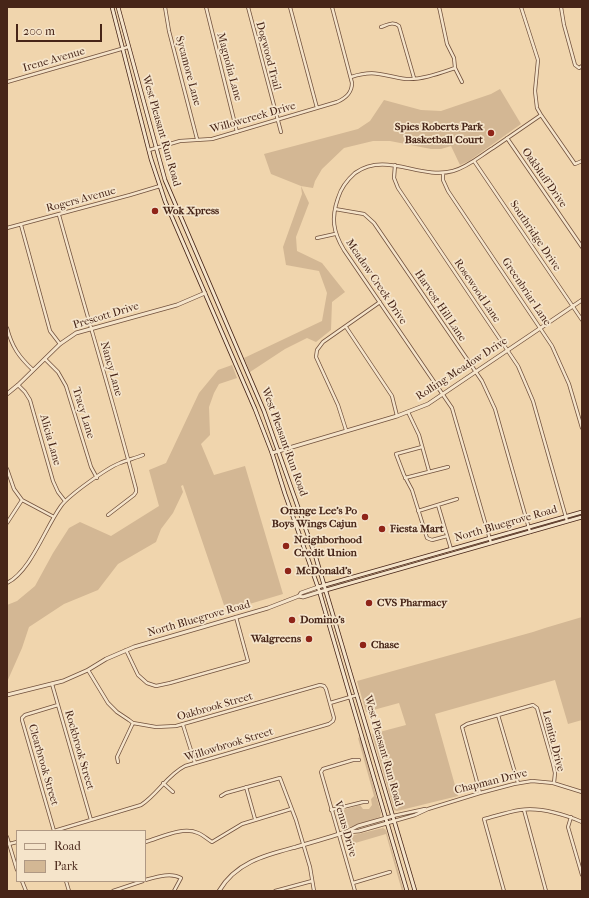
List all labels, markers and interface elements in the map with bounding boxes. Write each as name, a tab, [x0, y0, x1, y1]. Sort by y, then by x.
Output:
scale bar	[18, 16, 104, 42]
street label: Dogwood Trail	[253, 20, 283, 92]
text: 200 m	[23, 24, 55, 38]
street label: Magnolia Lane	[214, 31, 244, 103]
street label: Sycamore Lane	[172, 35, 204, 107]
street label: Irene Avenue	[21, 45, 87, 75]
street label: West Pleasant Run Road	[139, 74, 183, 188]
street label: Willowcreek Drive	[209, 99, 297, 137]
place label: Spies Roberts Park Basketball Court	[395, 120, 483, 146]
marker: Spies Roberts Park Basketball Court	[486, 128, 496, 138]
street label: Oakbluff Drive	[519, 146, 569, 210]
street label: Rogers Avenue	[45, 184, 117, 216]
street label: Southridge Drive	[507, 198, 563, 274]
place label: Wok Xpress	[163, 204, 219, 218]
marker: Wok Xpress	[150, 206, 160, 216]
street label: Meadow Creek Drive	[343, 237, 409, 327]
street label: Greenbriar Lane	[498, 256, 554, 328]
street label: Rosewood Lane	[451, 257, 503, 325]
street label: Harvest Hill Lane	[411, 268, 469, 344]
street label: Prescott Drive	[71, 300, 141, 332]
street label: Rolling Meadow Drive	[414, 334, 510, 404]
street label: Nancy Lane	[97, 340, 125, 398]
street label: Tracy Lane	[69, 386, 97, 440]
street label: West Pleasant Run Road	[258, 386, 310, 498]
street label: Alicia Lane	[36, 413, 64, 467]
street label: North Bluegrove Road	[453, 503, 559, 545]
place label: Orange Lee's Po Boys Wings Cajun	[272, 504, 357, 530]
marker: Orange Lee's Po Boys Wings Cajun	[360, 512, 370, 522]
place label: Fiesta Mart	[390, 522, 444, 536]
marker: Fiesta Mart	[377, 524, 387, 534]
place label: Neighborhood Credit Union	[294, 533, 362, 559]
marker: Neighborhood Credit Union	[281, 541, 291, 551]
place label: McDonald's	[296, 564, 351, 578]
marker: McDonald's	[283, 566, 293, 576]
place label: CVS Pharmacy	[377, 596, 447, 610]
street label: North Bluegrove Road	[146, 598, 252, 640]
marker: CVS Pharmacy	[364, 598, 374, 608]
place label: Domino's	[300, 613, 345, 627]
marker: Domino's	[287, 615, 297, 625]
place label: Walgreens	[251, 632, 301, 646]
marker: Walgreens	[304, 634, 314, 644]
place label: Chase	[371, 638, 399, 652]
marker: Chase	[358, 640, 368, 650]
street label: Oakbrook Street	[176, 690, 254, 724]
street label: West Pleasant Run Road	[361, 694, 405, 808]
street label: Rockbrook Street	[61, 709, 97, 791]
street label: Lemita Drive	[539, 709, 567, 773]
street label: Clearbrook Street	[25, 723, 61, 807]
street label: Willowbrook Street	[183, 725, 275, 765]
street label: Chapman Drive	[453, 767, 529, 797]
street label: Venus Drive	[331, 799, 359, 859]
legend	[16, 830, 146, 882]
text: Road	[54, 839, 81, 853]
text: Park	[54, 859, 78, 873]

